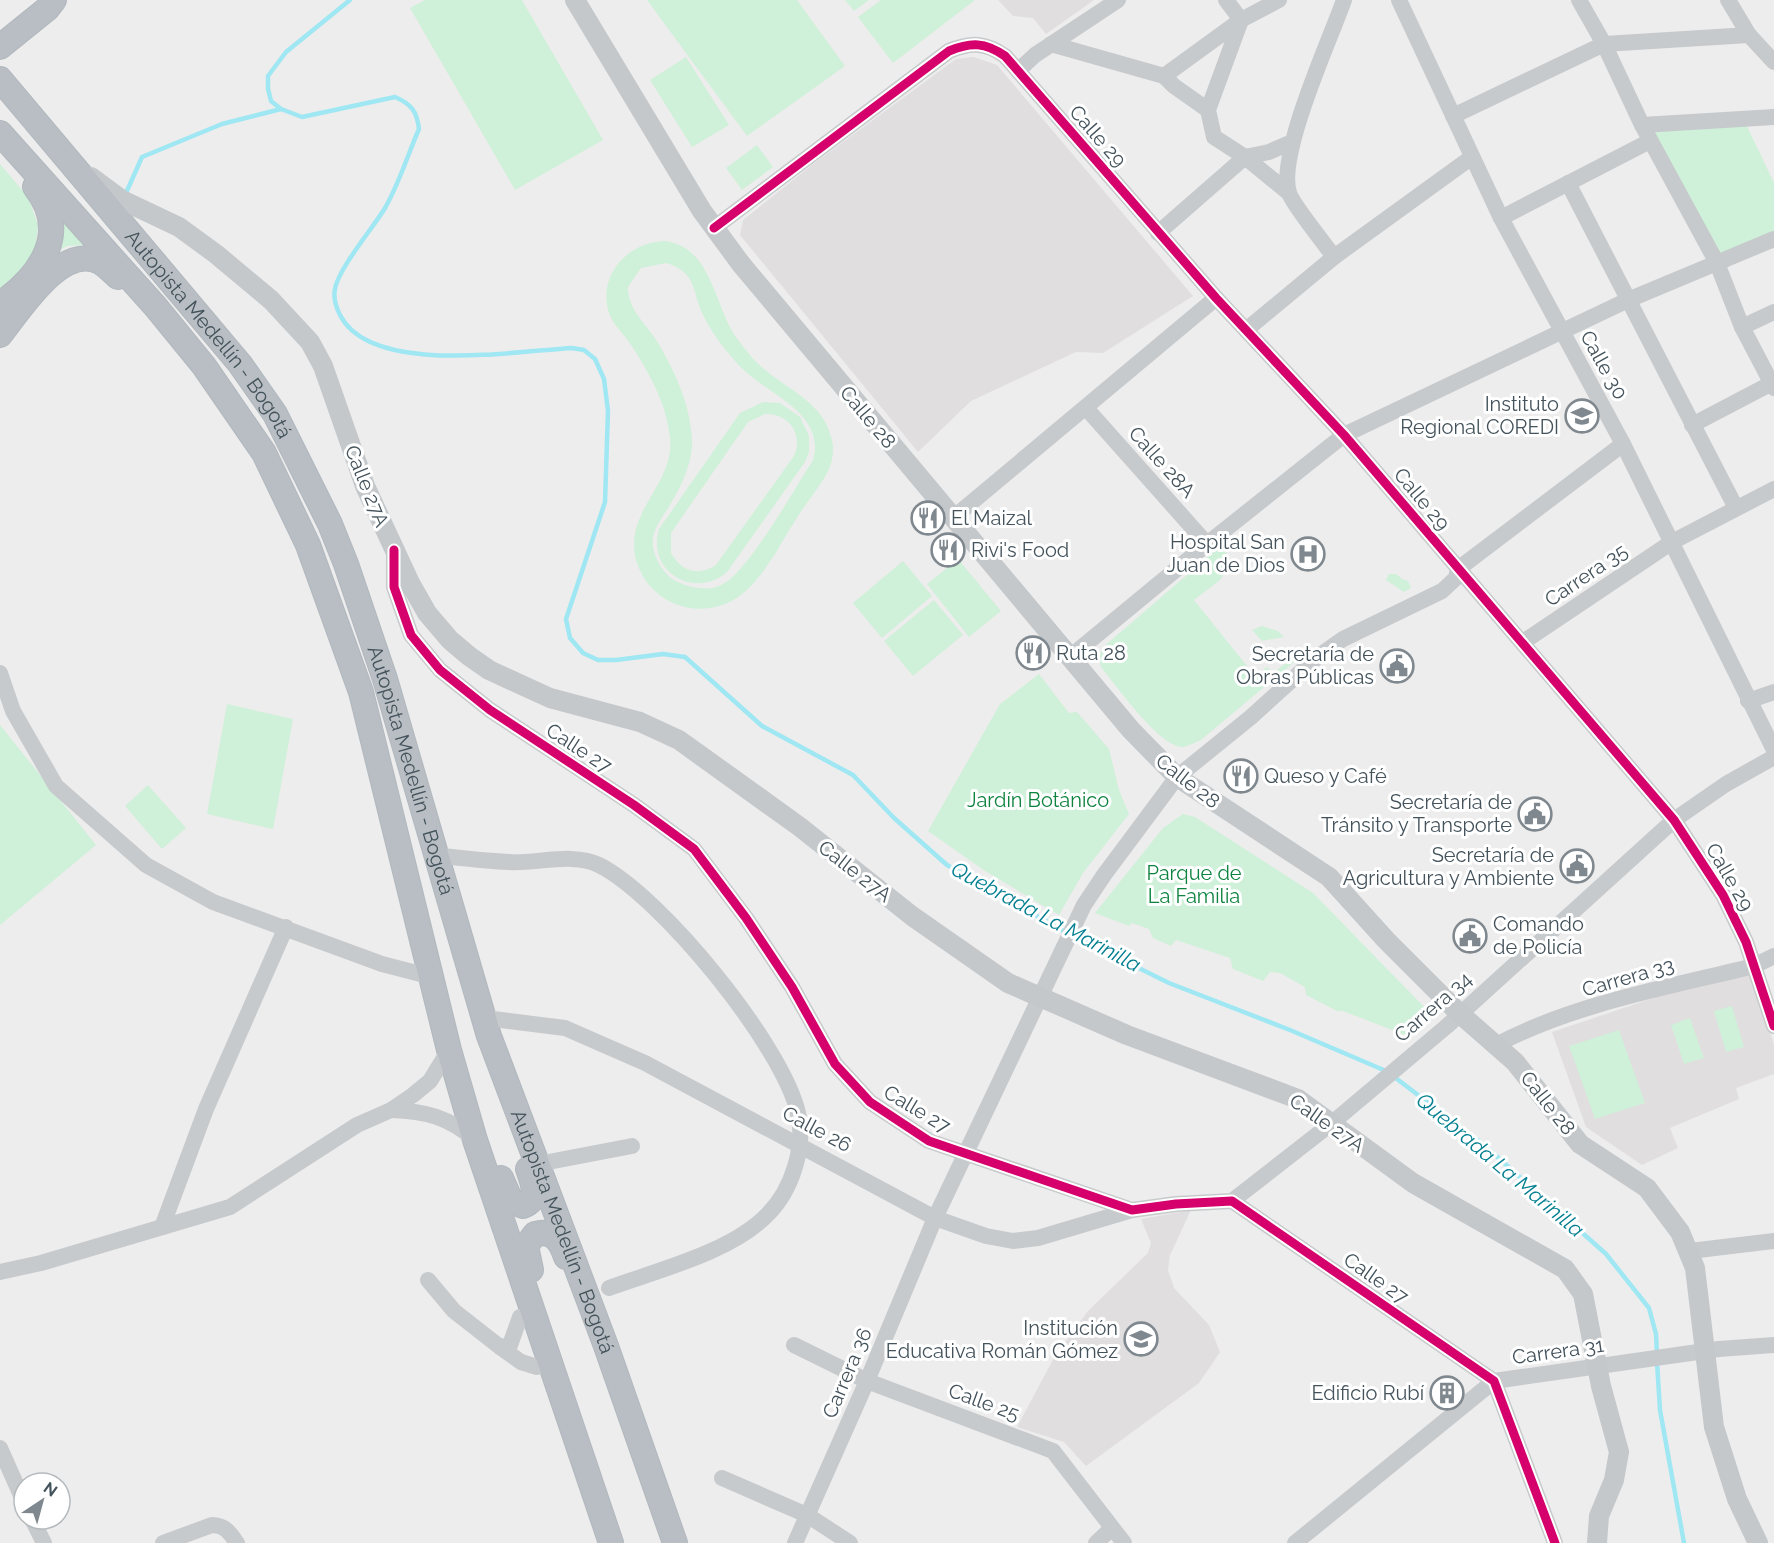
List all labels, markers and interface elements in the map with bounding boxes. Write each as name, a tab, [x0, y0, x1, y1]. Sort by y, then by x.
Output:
street label: Calle 29	[1065, 100, 1131, 172]
street label: Autopista Medellín - Bogotá	[120, 225, 297, 442]
street label: Calle 30	[1575, 326, 1633, 404]
street label: Calle 28	[835, 381, 901, 453]
place label: Instituto Regional COREDI	[1400, 392, 1559, 439]
school or university icon: Instituto Regional COREDI	[1564, 398, 1600, 434]
street label: Calle 28A	[1124, 421, 1201, 503]
street label: Calle 27A	[340, 442, 394, 531]
street label: Calle 29	[1389, 463, 1455, 535]
restaurant icon: El Maizal	[910, 500, 946, 536]
place label: El Maizal	[951, 506, 1033, 530]
place label: Hospital San Juan de Dios	[1166, 530, 1285, 577]
restaurant icon: Rivi's Food	[930, 532, 966, 568]
hospital icon: Hospital San Juan de Dios	[1290, 536, 1326, 572]
place label: Rivi's Food	[971, 538, 1069, 562]
street label: Carrera 35	[1540, 539, 1632, 611]
restaurant icon: Ruta 28	[1015, 635, 1051, 671]
place label: Ruta 28	[1056, 641, 1126, 665]
place label: Secretaría de Obras Públicas	[1236, 642, 1374, 689]
street label: Autopista Medellín - Bogotá	[363, 643, 459, 898]
public building icon: Secretaría de Obras Públicas	[1379, 648, 1415, 684]
street label: Calle 27	[542, 718, 617, 778]
street label: Calle 28	[1151, 749, 1225, 813]
restaurant icon: Queso y Café	[1223, 758, 1259, 794]
place label: Queso y Café	[1264, 764, 1387, 788]
park label: Jardín Botánico	[967, 788, 1109, 812]
place label: Secretaría de Tránsito y Transporte	[1321, 790, 1512, 837]
public building icon: Secretaría de Tránsito y Transporte	[1517, 796, 1553, 832]
street label: Calle 27A	[814, 835, 897, 907]
street label: Calle 29	[1701, 839, 1759, 915]
place label: Secretaría de Agricultura y Ambiente	[1343, 843, 1554, 890]
public building icon: Secretaría de Agricultura y Ambiente	[1559, 848, 1595, 884]
water label: Quebrada La Marinilla	[947, 856, 1145, 977]
park label: Parque de La Familia	[1146, 861, 1242, 908]
place label: Comando de Policía	[1493, 912, 1584, 959]
public building icon: Comando de Policía	[1452, 918, 1488, 954]
street label: Carrera 33	[1579, 952, 1677, 1002]
street label: Carrera 34	[1389, 967, 1477, 1047]
street label: Calle 28	[1516, 1066, 1580, 1140]
street label: Calle 27	[879, 1080, 955, 1138]
water label: Quebrada La Marinilla	[1411, 1087, 1589, 1242]
street label: Calle 27A	[1285, 1088, 1370, 1158]
street label: Calle 26	[778, 1101, 856, 1157]
street label: Autopista Medellín - Bogotá	[506, 1106, 620, 1357]
street label: Calle 27	[1339, 1247, 1413, 1309]
place label: Institución Educativa Román Gómez	[886, 1316, 1118, 1363]
school or university icon: Institución Educativa Román Gómez	[1123, 1321, 1159, 1357]
street label: Carrera 36	[817, 1324, 877, 1422]
street label: Carrera 31	[1511, 1333, 1606, 1369]
building icon: Edificio Rubí	[1429, 1375, 1465, 1411]
street label: Calle 25	[945, 1378, 1023, 1426]
place label: Edificio Rubí	[1311, 1381, 1425, 1405]
north arrow	[12, 1471, 72, 1531]
text: N	[40, 1478, 61, 1501]

